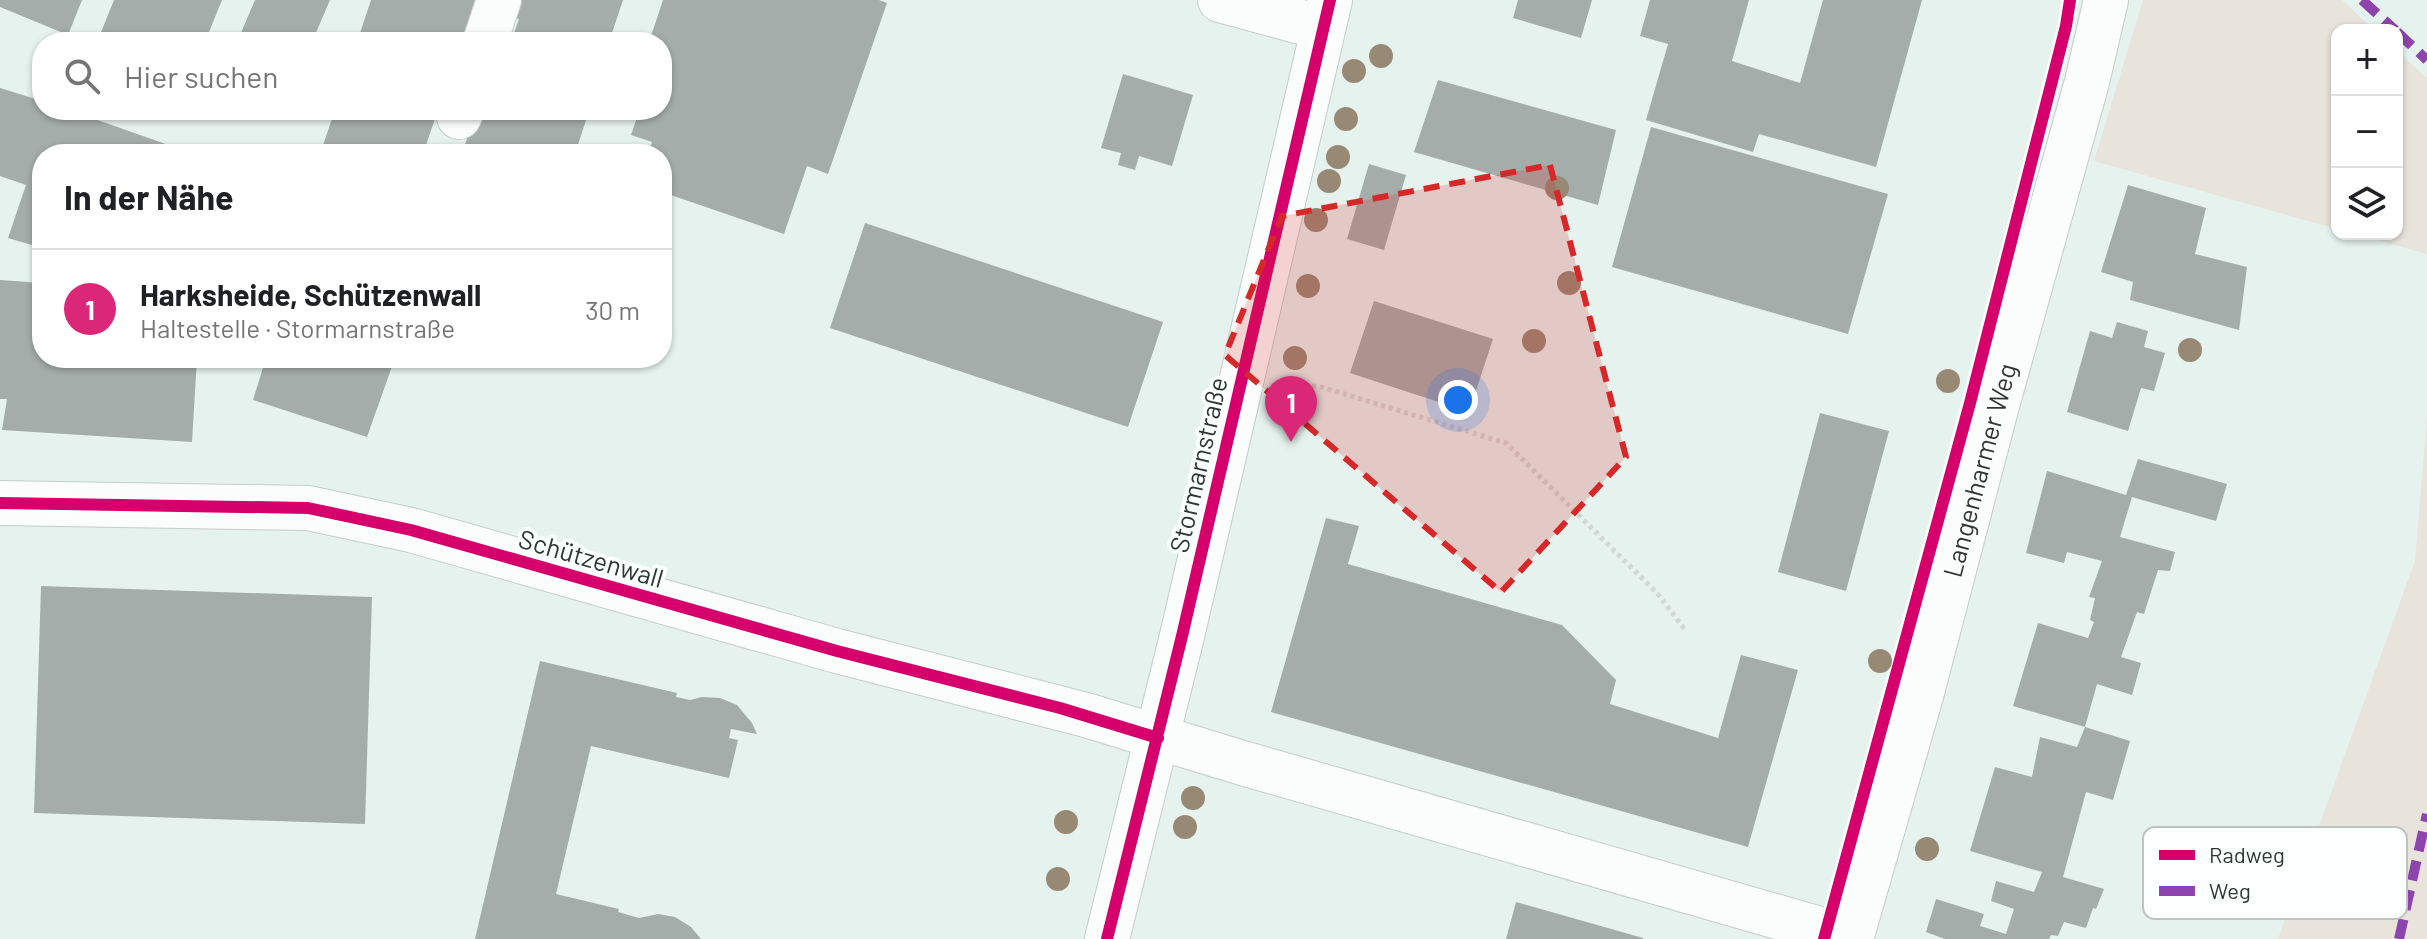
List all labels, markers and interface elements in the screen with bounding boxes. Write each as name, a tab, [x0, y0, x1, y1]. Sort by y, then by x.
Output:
map controls	[2331, 24, 2403, 240]
button: +	[2331, 24, 2403, 96]
search box	[32, 32, 672, 120]
icon: search	[60, 54, 104, 98]
text: Hier suchen	[124, 58, 278, 94]
button: −	[2331, 96, 2403, 168]
button: layers	[2331, 168, 2403, 240]
text: In der Nähe	[64, 176, 234, 217]
text: Harksheide, Schützenwall	[140, 276, 481, 312]
text: 1	[85, 294, 95, 325]
text: 30 m	[585, 294, 640, 325]
text: Haltestelle · Stormarnstraße	[140, 312, 455, 343]
street label: Langenharmer Weg	[1936, 360, 2022, 580]
street label: Stormarnstraße	[1162, 374, 1233, 555]
pin: 1	[1265, 376, 1317, 442]
your location	[1438, 380, 1478, 420]
street label: Schützenwall	[515, 522, 667, 593]
legend	[2143, 827, 2407, 919]
text: Radweg	[2209, 841, 2285, 867]
text: Weg	[2209, 877, 2251, 903]

